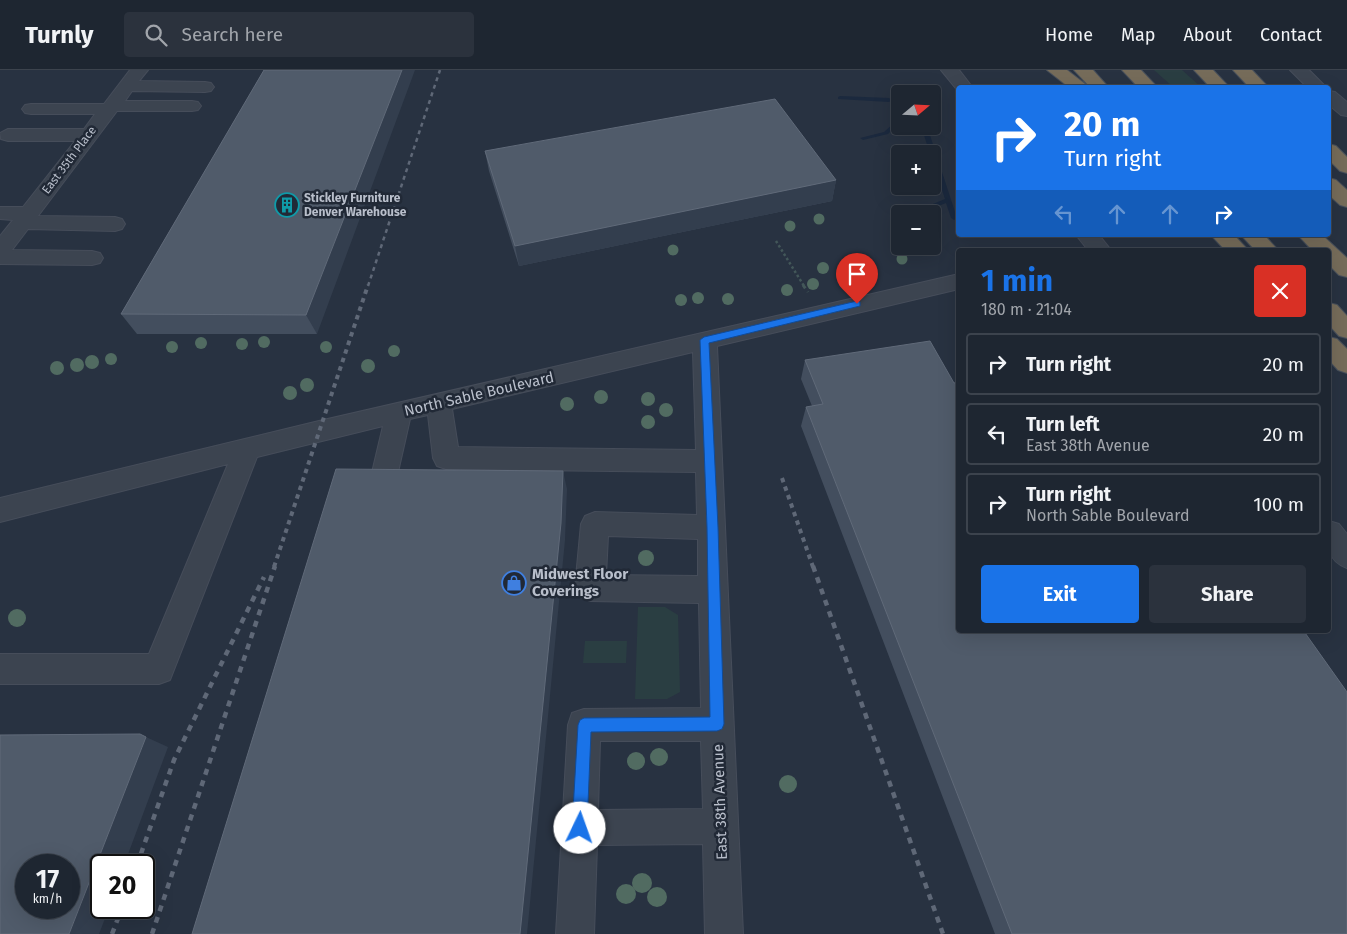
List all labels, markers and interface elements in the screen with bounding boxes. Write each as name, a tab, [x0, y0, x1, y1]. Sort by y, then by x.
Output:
search box	[124, 12, 474, 57]
text: Turnly	[25, 21, 94, 49]
icon: search	[142, 21, 170, 49]
text: Search here	[182, 23, 283, 46]
text: Home	[1045, 24, 1093, 46]
text: Map	[1121, 24, 1155, 46]
text: About	[1183, 24, 1232, 46]
text: Contact	[1260, 24, 1322, 46]
north arrow	[891, 85, 941, 135]
map controls	[891, 85, 941, 255]
text: 20 m	[1064, 103, 1140, 145]
icon: right	[981, 105, 1046, 170]
street label: East 35th Place	[39, 123, 99, 197]
button: +	[891, 145, 941, 195]
text: Turn right	[1064, 145, 1161, 172]
place label: Stickley Furniture Denver Warehouse	[304, 191, 407, 219]
building icon: Stickley Furniture Denver Warehouse	[274, 192, 300, 218]
icon: left	[1050, 200, 1078, 228]
icon: ahead	[1103, 200, 1131, 228]
icon: ahead	[1156, 200, 1184, 228]
icon: right	[1209, 200, 1237, 228]
button: −	[891, 205, 941, 255]
pin	[836, 253, 878, 304]
icon: arrive	[843, 260, 871, 288]
text: 1 min	[981, 263, 1053, 299]
button: close	[1254, 265, 1306, 317]
text: 180 m · 21:04	[981, 300, 1072, 319]
icon: right	[983, 350, 1011, 378]
text: Turn right	[1026, 353, 1111, 376]
text: 20 m	[1263, 353, 1304, 376]
street label: North Sable Boulevard	[402, 368, 556, 420]
text: Turn left	[1026, 413, 1100, 436]
icon: left	[983, 420, 1011, 448]
text: 20 m	[1263, 423, 1304, 446]
text: East 38th Avenue	[1026, 436, 1150, 455]
text: Turn right	[1026, 483, 1111, 506]
icon: right	[983, 490, 1011, 518]
text: 100 m	[1253, 493, 1304, 516]
text: North Sable Boulevard	[1026, 506, 1190, 525]
place label: Midwest Floor Coverings	[532, 565, 629, 600]
button: Exit	[981, 565, 1139, 623]
button: Share	[1149, 565, 1306, 623]
shop icon: Midwest Floor Coverings	[501, 570, 527, 596]
street label: East 38th Avenue	[709, 744, 731, 860]
position arrow	[553, 801, 605, 853]
speed limit sign: 20	[90, 854, 155, 919]
text: 17	[36, 865, 59, 895]
text: km/h	[33, 892, 62, 906]

